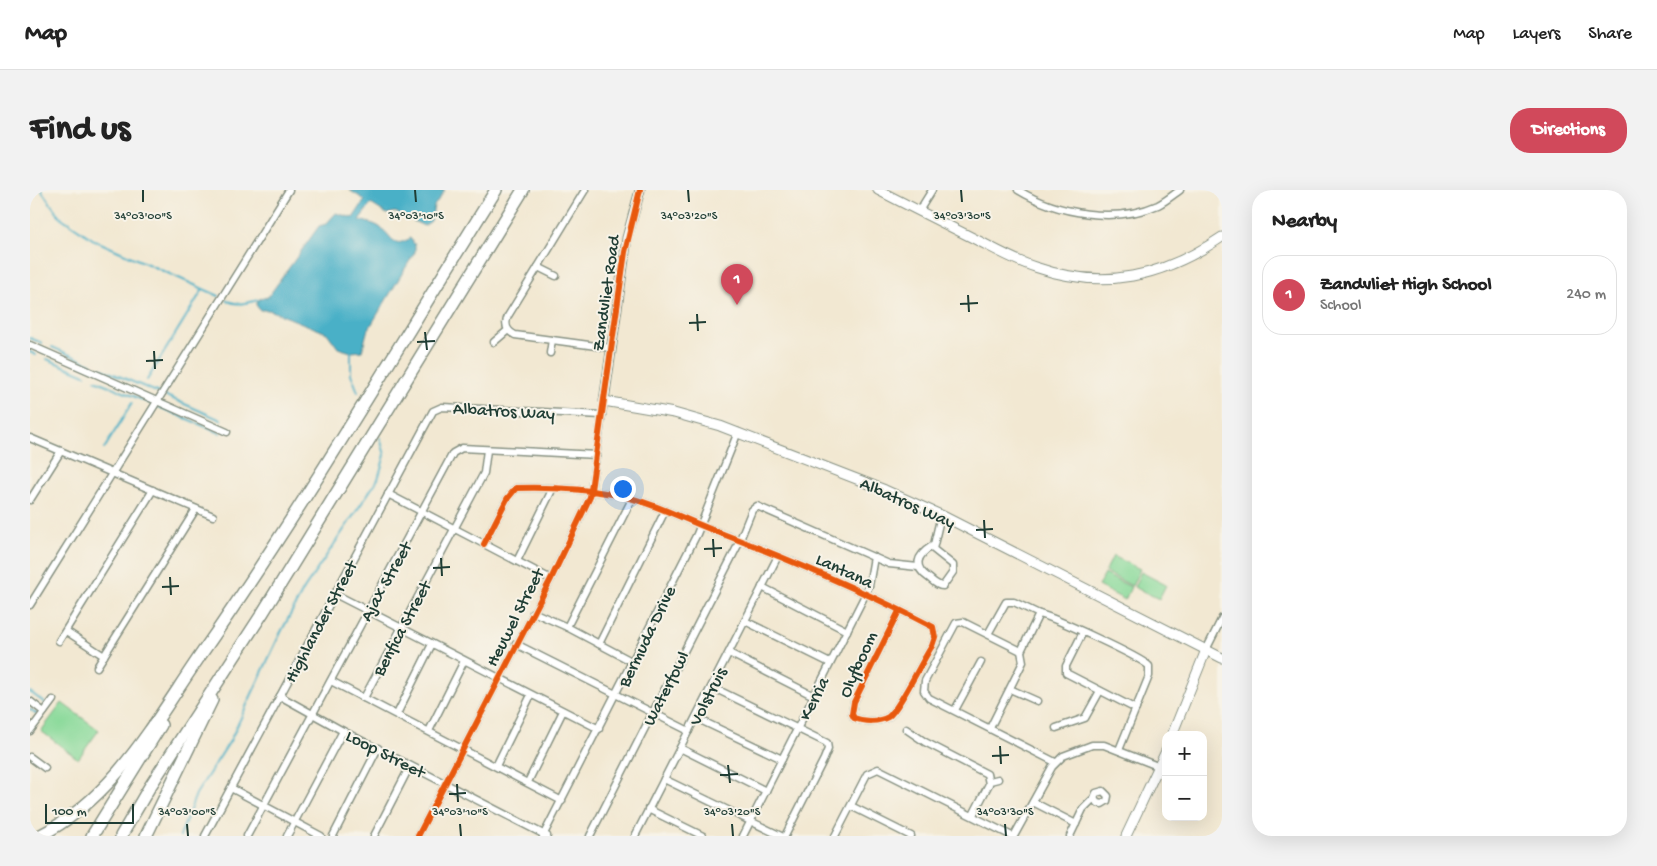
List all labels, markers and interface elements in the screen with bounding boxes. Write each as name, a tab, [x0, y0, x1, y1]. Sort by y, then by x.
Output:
text: Map	[25, 20, 67, 49]
text: Map	[1453, 24, 1485, 45]
text: Layers	[1513, 24, 1560, 45]
text: Share	[1588, 24, 1632, 45]
button: Directions	[1510, 108, 1627, 153]
text: Find us	[30, 110, 130, 151]
text: 34°03'00"S	[113, 210, 172, 224]
text: 34°03'10"S	[387, 210, 444, 224]
text: 34°03'20"S	[660, 210, 718, 224]
text: 34°03'30"S	[933, 210, 991, 224]
text: Nearby	[1272, 210, 1337, 235]
street label: Zandvliet Road	[589, 233, 626, 353]
pin: 1	[721, 264, 753, 305]
text: Zandvliet High School	[1320, 274, 1492, 297]
text: 1	[1286, 286, 1292, 305]
text: 240 m	[1566, 286, 1606, 305]
text: School	[1320, 297, 1362, 316]
street label: Albatros Way	[452, 399, 556, 426]
street label: Albatros Way	[856, 474, 958, 535]
your location	[610, 476, 636, 502]
street label: Ajax Street	[357, 537, 418, 626]
street label: Lantana	[812, 550, 877, 595]
street label: Highlander Street	[281, 556, 364, 687]
street label: Heuwel Street	[482, 564, 551, 671]
street label: Benfica Street	[369, 577, 438, 681]
street label: Bermuda Drive	[614, 582, 682, 692]
street label: Olyfboom	[835, 629, 883, 701]
street label: Waterfowl	[639, 648, 695, 730]
street label: Volstruis	[685, 663, 733, 731]
street label: Kerria	[795, 673, 835, 724]
street label: Loop Street	[342, 726, 430, 785]
map controls	[1162, 731, 1207, 821]
button: +	[1162, 731, 1207, 776]
button: −	[1162, 776, 1207, 821]
scale bar	[45, 801, 134, 824]
text: 100 m	[52, 804, 87, 821]
text: 34°03'00"S	[157, 806, 216, 820]
text: 34°03'10"S	[431, 806, 488, 820]
text: 34°03'20"S	[703, 806, 761, 820]
text: 34°03'30"S	[976, 806, 1034, 820]

